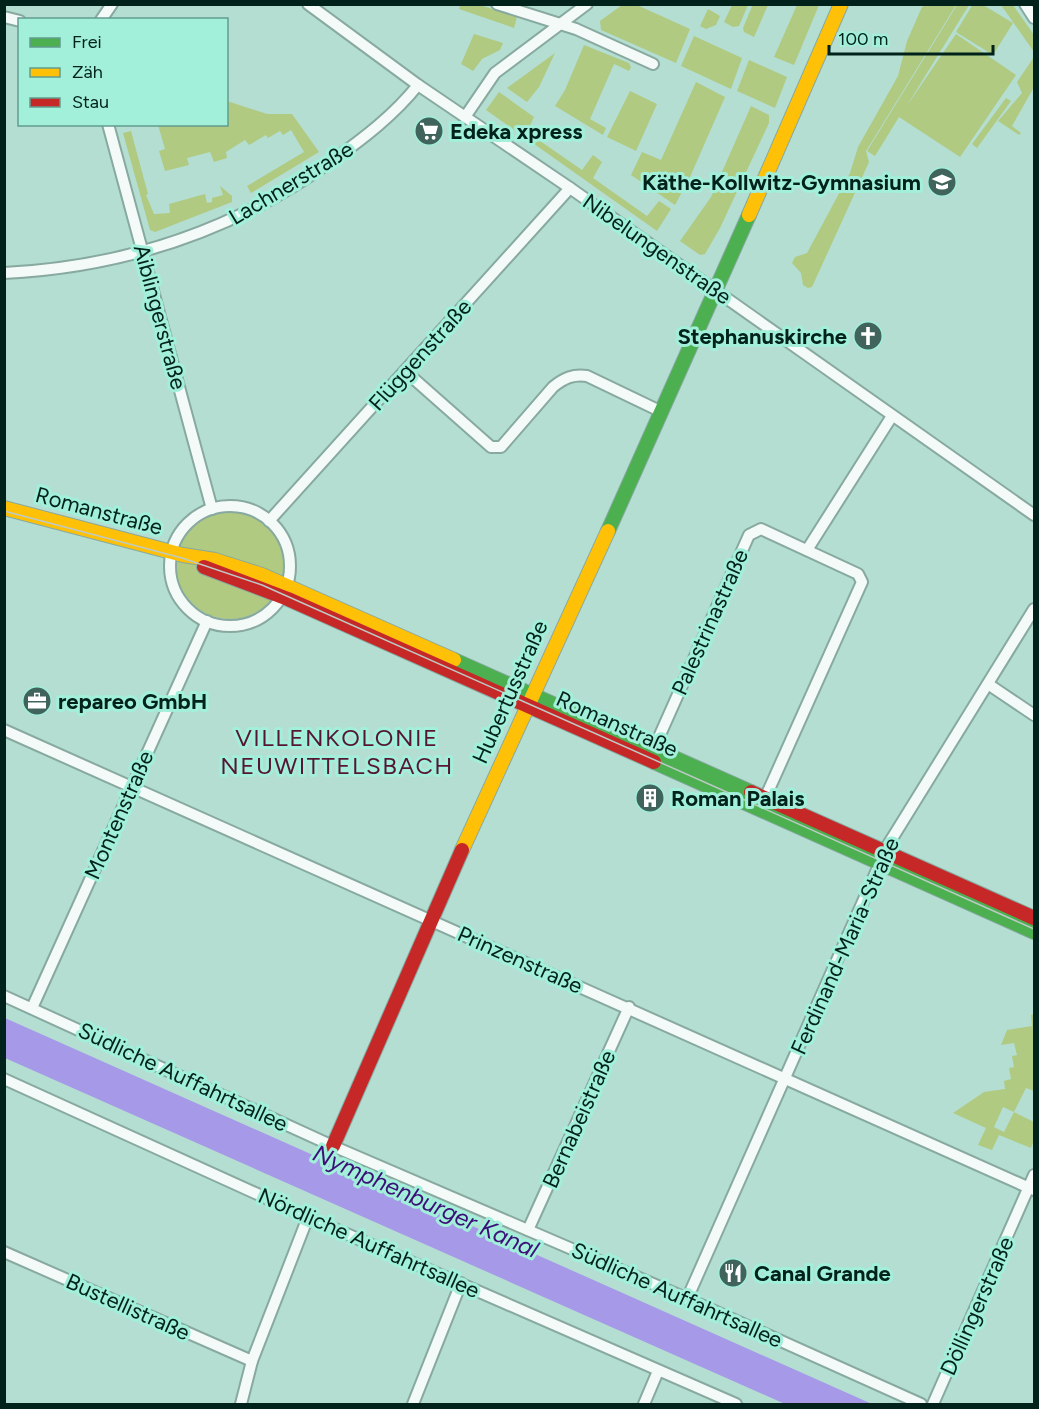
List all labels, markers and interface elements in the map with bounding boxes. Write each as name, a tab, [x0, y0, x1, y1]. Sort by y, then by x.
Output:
legend	[18, 18, 228, 126]
scale bar	[829, 18, 992, 56]
text: 100 m	[838, 28, 888, 50]
text: Frei	[72, 31, 102, 53]
text: Zäh	[72, 61, 103, 83]
text: Stau	[72, 91, 109, 113]
supermarket icon: Edeka xpress	[413, 115, 445, 147]
place label: Edeka xpress	[450, 118, 582, 145]
street label: Lachnerstraße	[224, 135, 358, 231]
school or university icon: Käthe-Kollwitz-Gymnasium	[926, 166, 958, 198]
place label: Käthe-Kollwitz-Gymnasium	[642, 169, 921, 196]
street label: Nibelungenstraße	[577, 188, 737, 310]
street label: Aiblingerstraße	[128, 241, 192, 393]
street label: Flüggenstraße	[363, 294, 477, 416]
church icon: Stephanuskirche	[852, 320, 884, 352]
place label: Stephanuskirche	[677, 323, 847, 350]
street label: Romanstraße	[33, 481, 165, 541]
street label: Palestrinastraße	[666, 545, 754, 699]
street label: Hubertusstraße	[466, 616, 554, 768]
office icon: repareo GmbH	[21, 685, 53, 717]
street label: Romanstraße	[552, 685, 682, 763]
place label: repareo GmbH	[58, 688, 207, 715]
district label: VILLENKOLONIE NEUWITTELSBACH	[220, 723, 454, 780]
street label: Montenstraße	[79, 747, 159, 883]
building icon: Roman Palais	[634, 782, 666, 814]
place label: Roman Palais	[671, 785, 805, 812]
street label: Ferdinand-Maria-Straße	[785, 833, 905, 1059]
street label: Prinzenstraße	[453, 920, 587, 1000]
street label: Südliche Auffahrtsallee	[74, 1017, 292, 1137]
street label: Bernabeistraße	[537, 1046, 621, 1192]
water label: Nymphenburger Kanal	[309, 1138, 544, 1264]
street label: Nördliche Auffahrtsallee	[254, 1182, 484, 1304]
street label: Döllingerstraße	[934, 1232, 1020, 1380]
street label: Südliche Auffahrtsallee	[567, 1236, 787, 1354]
restaurant icon: Canal Grande	[717, 1257, 749, 1289]
place label: Canal Grande	[754, 1260, 891, 1287]
street label: Bustellistraße	[62, 1268, 194, 1346]

